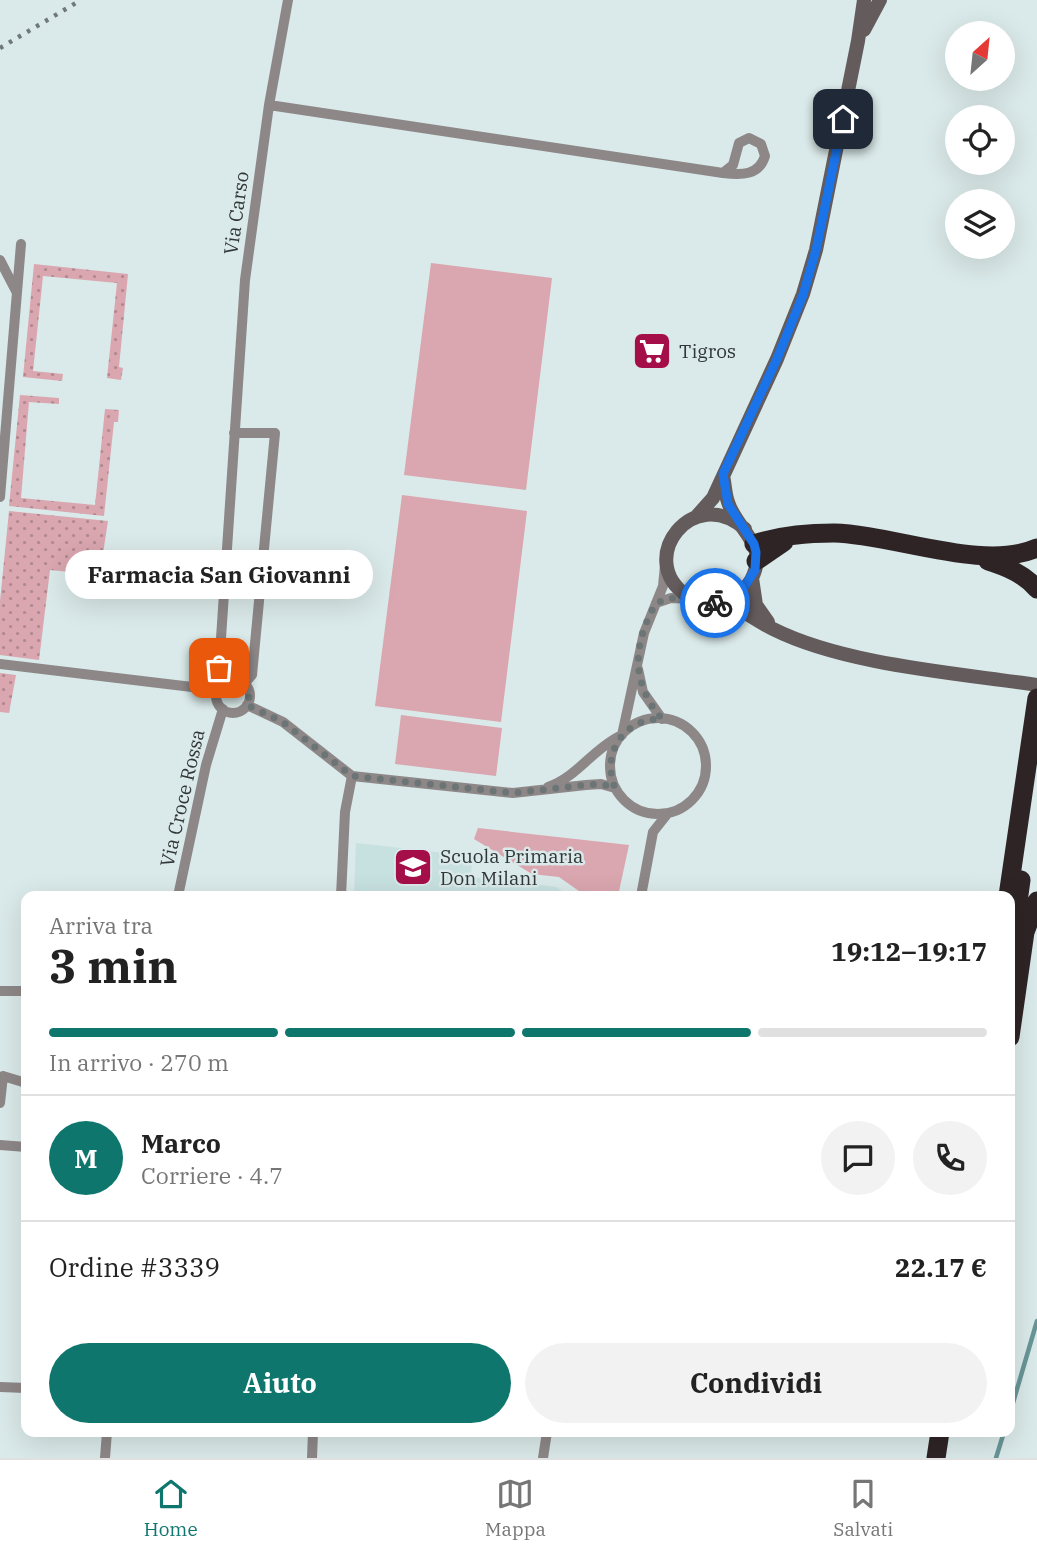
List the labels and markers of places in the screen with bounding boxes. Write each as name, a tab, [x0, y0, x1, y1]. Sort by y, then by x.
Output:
pin	[813, 89, 873, 149]
supermarket icon: Tigros	[631, 330, 673, 372]
place label: Tigros	[679, 339, 736, 363]
callout: Farmacia San Giovanni	[65, 549, 373, 598]
pin	[189, 638, 249, 698]
place label: Scuola Primaria Don Milani	[440, 844, 583, 890]
school or university icon: Scuola Primaria Don Milani	[392, 846, 434, 888]

